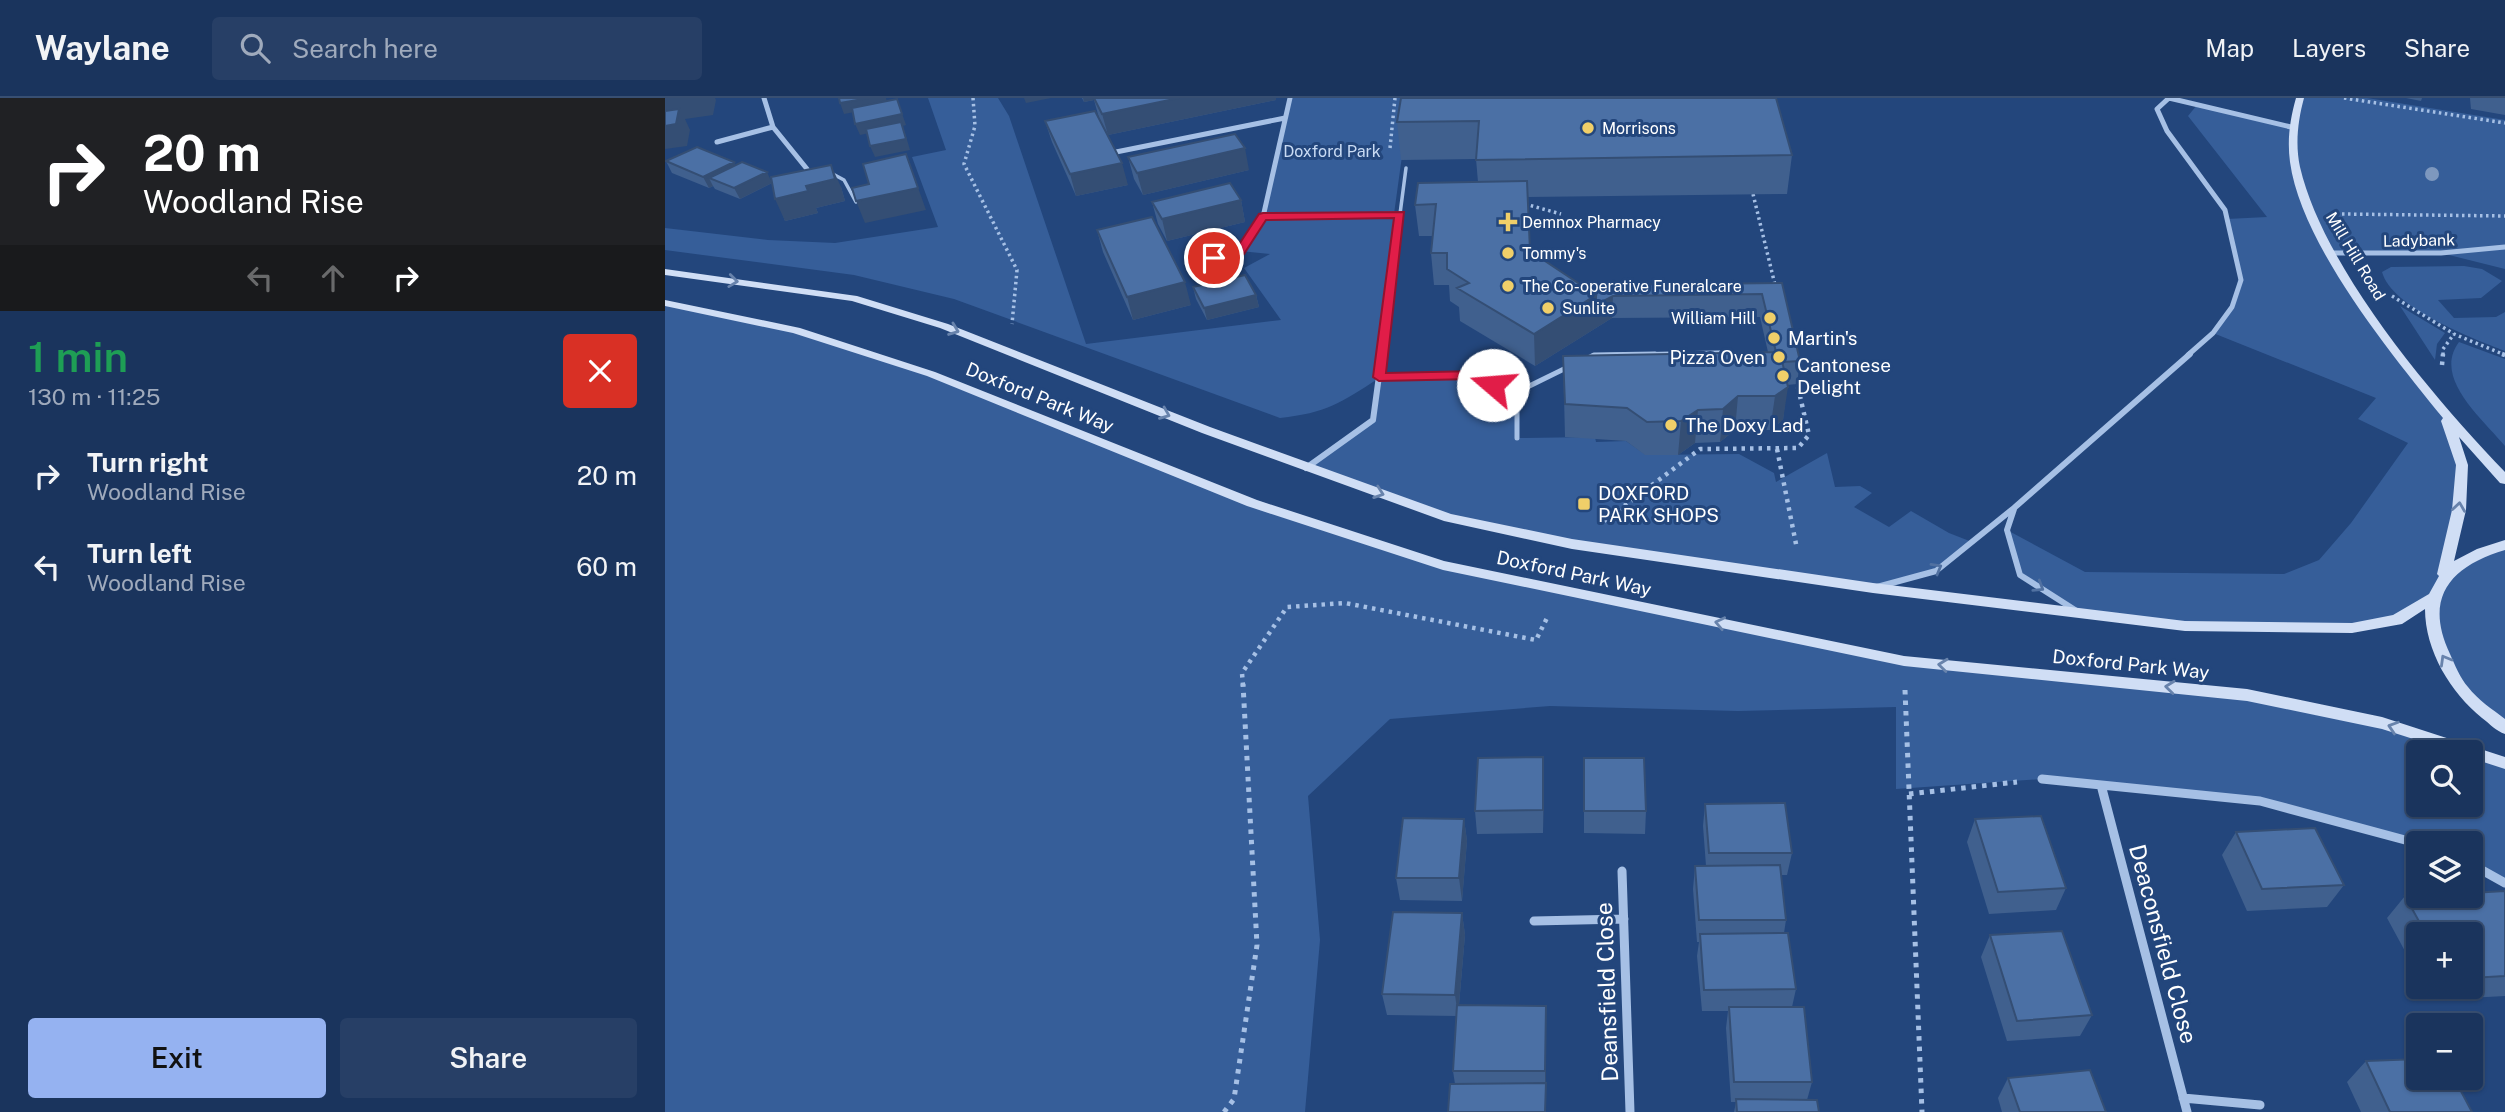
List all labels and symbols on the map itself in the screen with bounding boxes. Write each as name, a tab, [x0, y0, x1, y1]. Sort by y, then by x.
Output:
place label: Morrisons	[1602, 119, 1676, 138]
marker: Morrisons	[1580, 120, 1596, 136]
park label: Doxford Park	[1283, 142, 1381, 161]
street label: Mill Hill Road	[2322, 209, 2389, 304]
place label: Demnox Pharmacy	[1522, 213, 1661, 232]
marker: Demnox Pharmacy	[1500, 214, 1516, 230]
pin	[1184, 228, 1244, 288]
street label: Ladybank	[2383, 230, 2455, 251]
place label: Tommy's	[1522, 244, 1586, 263]
marker: Tommy's	[1500, 245, 1516, 261]
one-way arrow	[727, 274, 739, 289]
place label: The Co-operative Funeralcare	[1522, 277, 1742, 296]
marker: The Co-operative Funeralcare	[1500, 278, 1516, 294]
place label: Sunlite	[1562, 299, 1615, 318]
marker: Sunlite	[1540, 300, 1556, 316]
place label: William Hill	[1671, 309, 1756, 328]
marker: William Hill	[1762, 310, 1778, 326]
one-way arrow	[947, 322, 959, 336]
place label: Martin's	[1788, 327, 1857, 349]
marker: Martin's	[1766, 330, 1782, 346]
place label: Pizza Oven	[1669, 346, 1765, 368]
position arrow	[1456, 348, 1530, 422]
marker: Pizza Oven	[1771, 349, 1787, 365]
place label: Cantonese Delight	[1797, 354, 1891, 398]
street label: Doxford Park Way	[963, 357, 1117, 437]
marker: Cantonese Delight	[1775, 368, 1791, 384]
one-way arrow	[1158, 406, 1171, 420]
place label: The Doxy Lad	[1685, 414, 1804, 436]
marker: The Doxy Lad	[1663, 417, 1679, 433]
place label: DOXFORD PARK SHOPS	[1598, 482, 1719, 526]
one-way arrow	[1372, 485, 1384, 499]
marker: DOXFORD PARK SHOPS	[1576, 496, 1592, 512]
one-way arrow	[2451, 502, 2466, 513]
street label: Doxford Park Way	[1495, 546, 1653, 600]
one-way arrow	[1930, 563, 1943, 576]
one-way arrow	[2031, 579, 2044, 592]
one-way arrow	[1714, 617, 1726, 632]
street label: Doxford Park Way	[2051, 645, 2211, 683]
one-way arrow	[2440, 654, 2453, 667]
one-way arrow	[1937, 658, 1948, 673]
one-way arrow	[2164, 680, 2175, 695]
one-way arrow	[2388, 721, 2400, 735]
street label: Deaconsfield Close	[2124, 841, 2203, 1046]
street label: Deansfield Close	[1590, 902, 1623, 1082]

